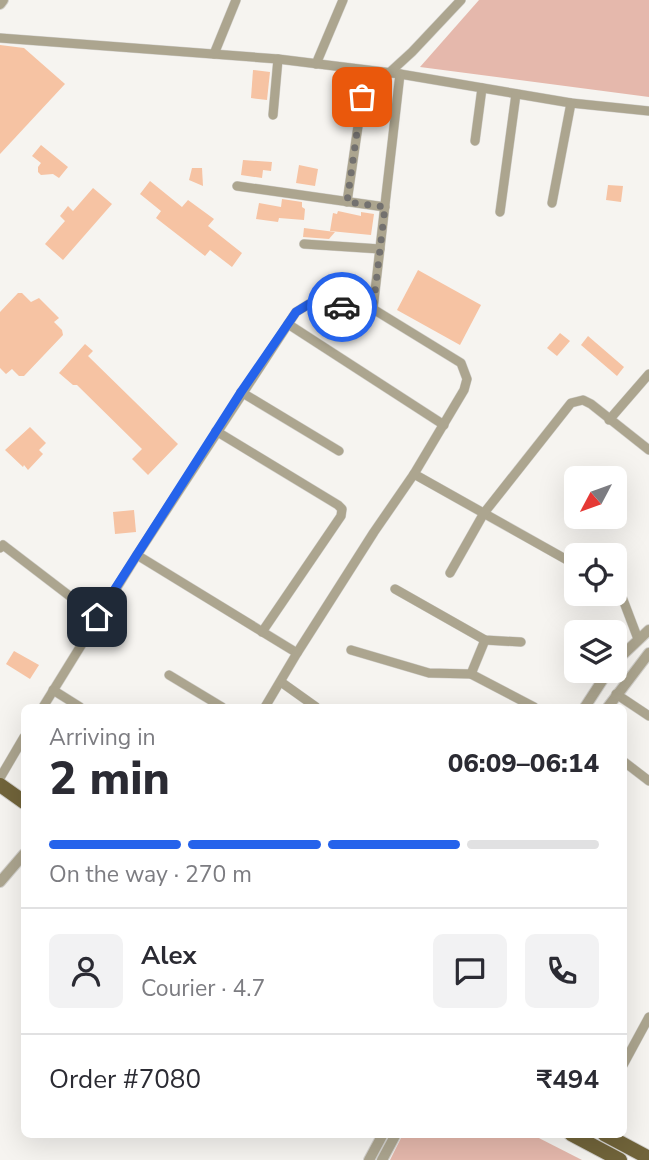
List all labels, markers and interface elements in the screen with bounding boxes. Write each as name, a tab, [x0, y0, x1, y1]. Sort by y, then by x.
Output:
pin	[332, 67, 392, 127]
icon: bag	[343, 78, 381, 116]
courier	[307, 272, 377, 342]
icon: car	[323, 288, 361, 326]
north arrow	[564, 466, 626, 528]
map controls	[564, 466, 627, 683]
button: locate	[564, 543, 627, 606]
pin	[67, 587, 127, 647]
icon: home	[78, 598, 116, 636]
button: layers	[564, 620, 627, 683]
text: Arriving in	[49, 722, 156, 753]
text: 06:09–06:14	[448, 746, 599, 781]
text: 2 min	[49, 747, 170, 810]
text: On the way · 270 m	[49, 859, 252, 890]
button: person	[49, 934, 123, 1008]
button: chat	[433, 934, 507, 1008]
button: phone	[525, 934, 599, 1008]
text: Alex	[141, 938, 197, 973]
text: Courier · 4.7	[141, 973, 265, 1004]
text: Order #7080	[49, 1062, 201, 1097]
text: ₹494	[537, 1062, 599, 1097]

